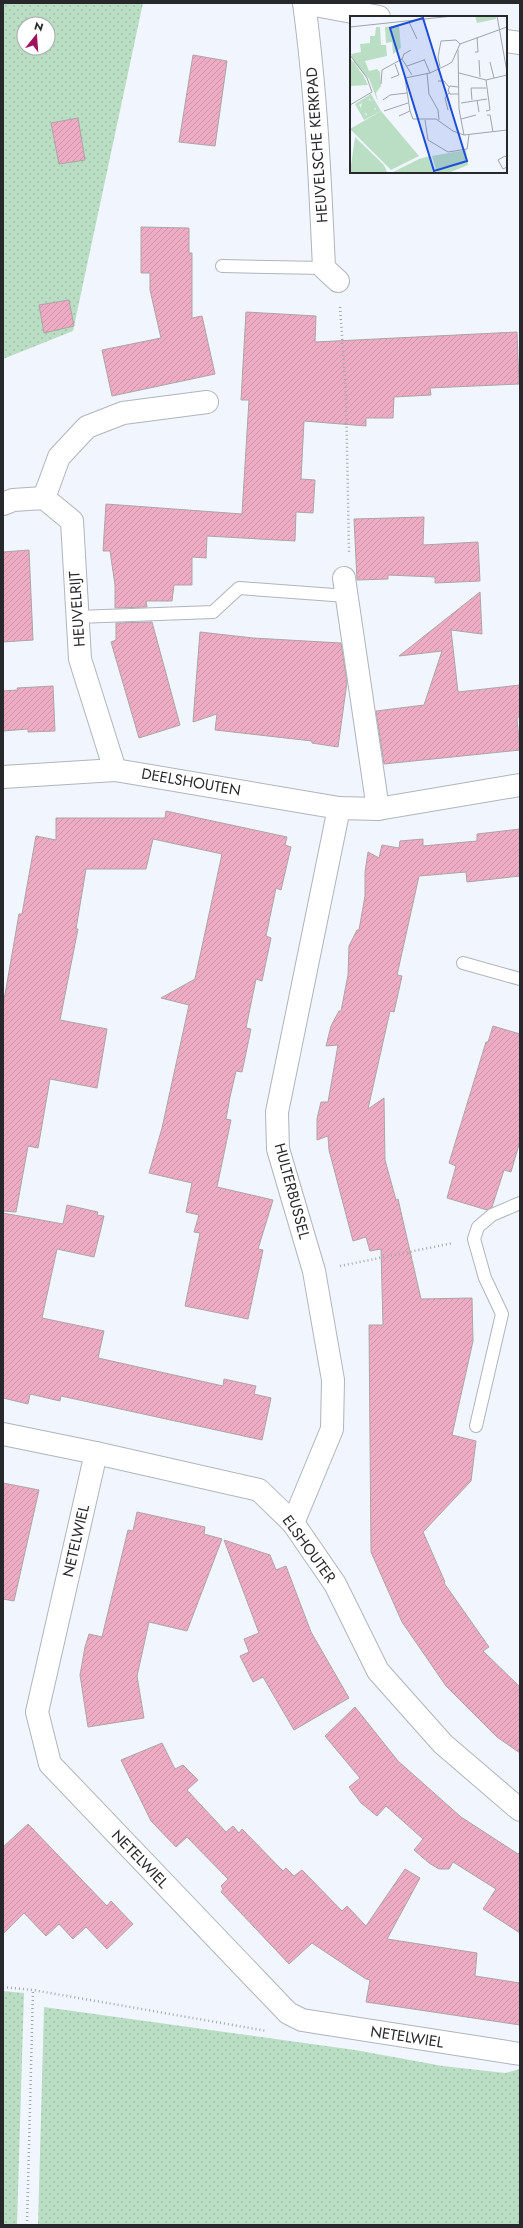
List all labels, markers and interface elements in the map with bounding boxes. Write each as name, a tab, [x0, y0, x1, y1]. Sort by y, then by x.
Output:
north arrow	[16, 16, 56, 56]
inset map	[350, 16, 507, 173]
text: N	[32, 18, 45, 35]
street label: HEUVELSCHE KERKPAD	[301, 66, 333, 224]
street label: HEUVELRIJT	[63, 570, 91, 648]
street label: DEELSHOUTEN	[140, 762, 242, 802]
street label: HULTERBUSSEL	[269, 1141, 315, 1242]
street label: NETELWIEL	[57, 1502, 95, 1579]
street label: ELSHOUTER	[277, 1511, 341, 1588]
street label: NETELWIEL	[106, 1825, 174, 1893]
street label: NETELWIEL	[369, 2020, 445, 2054]

